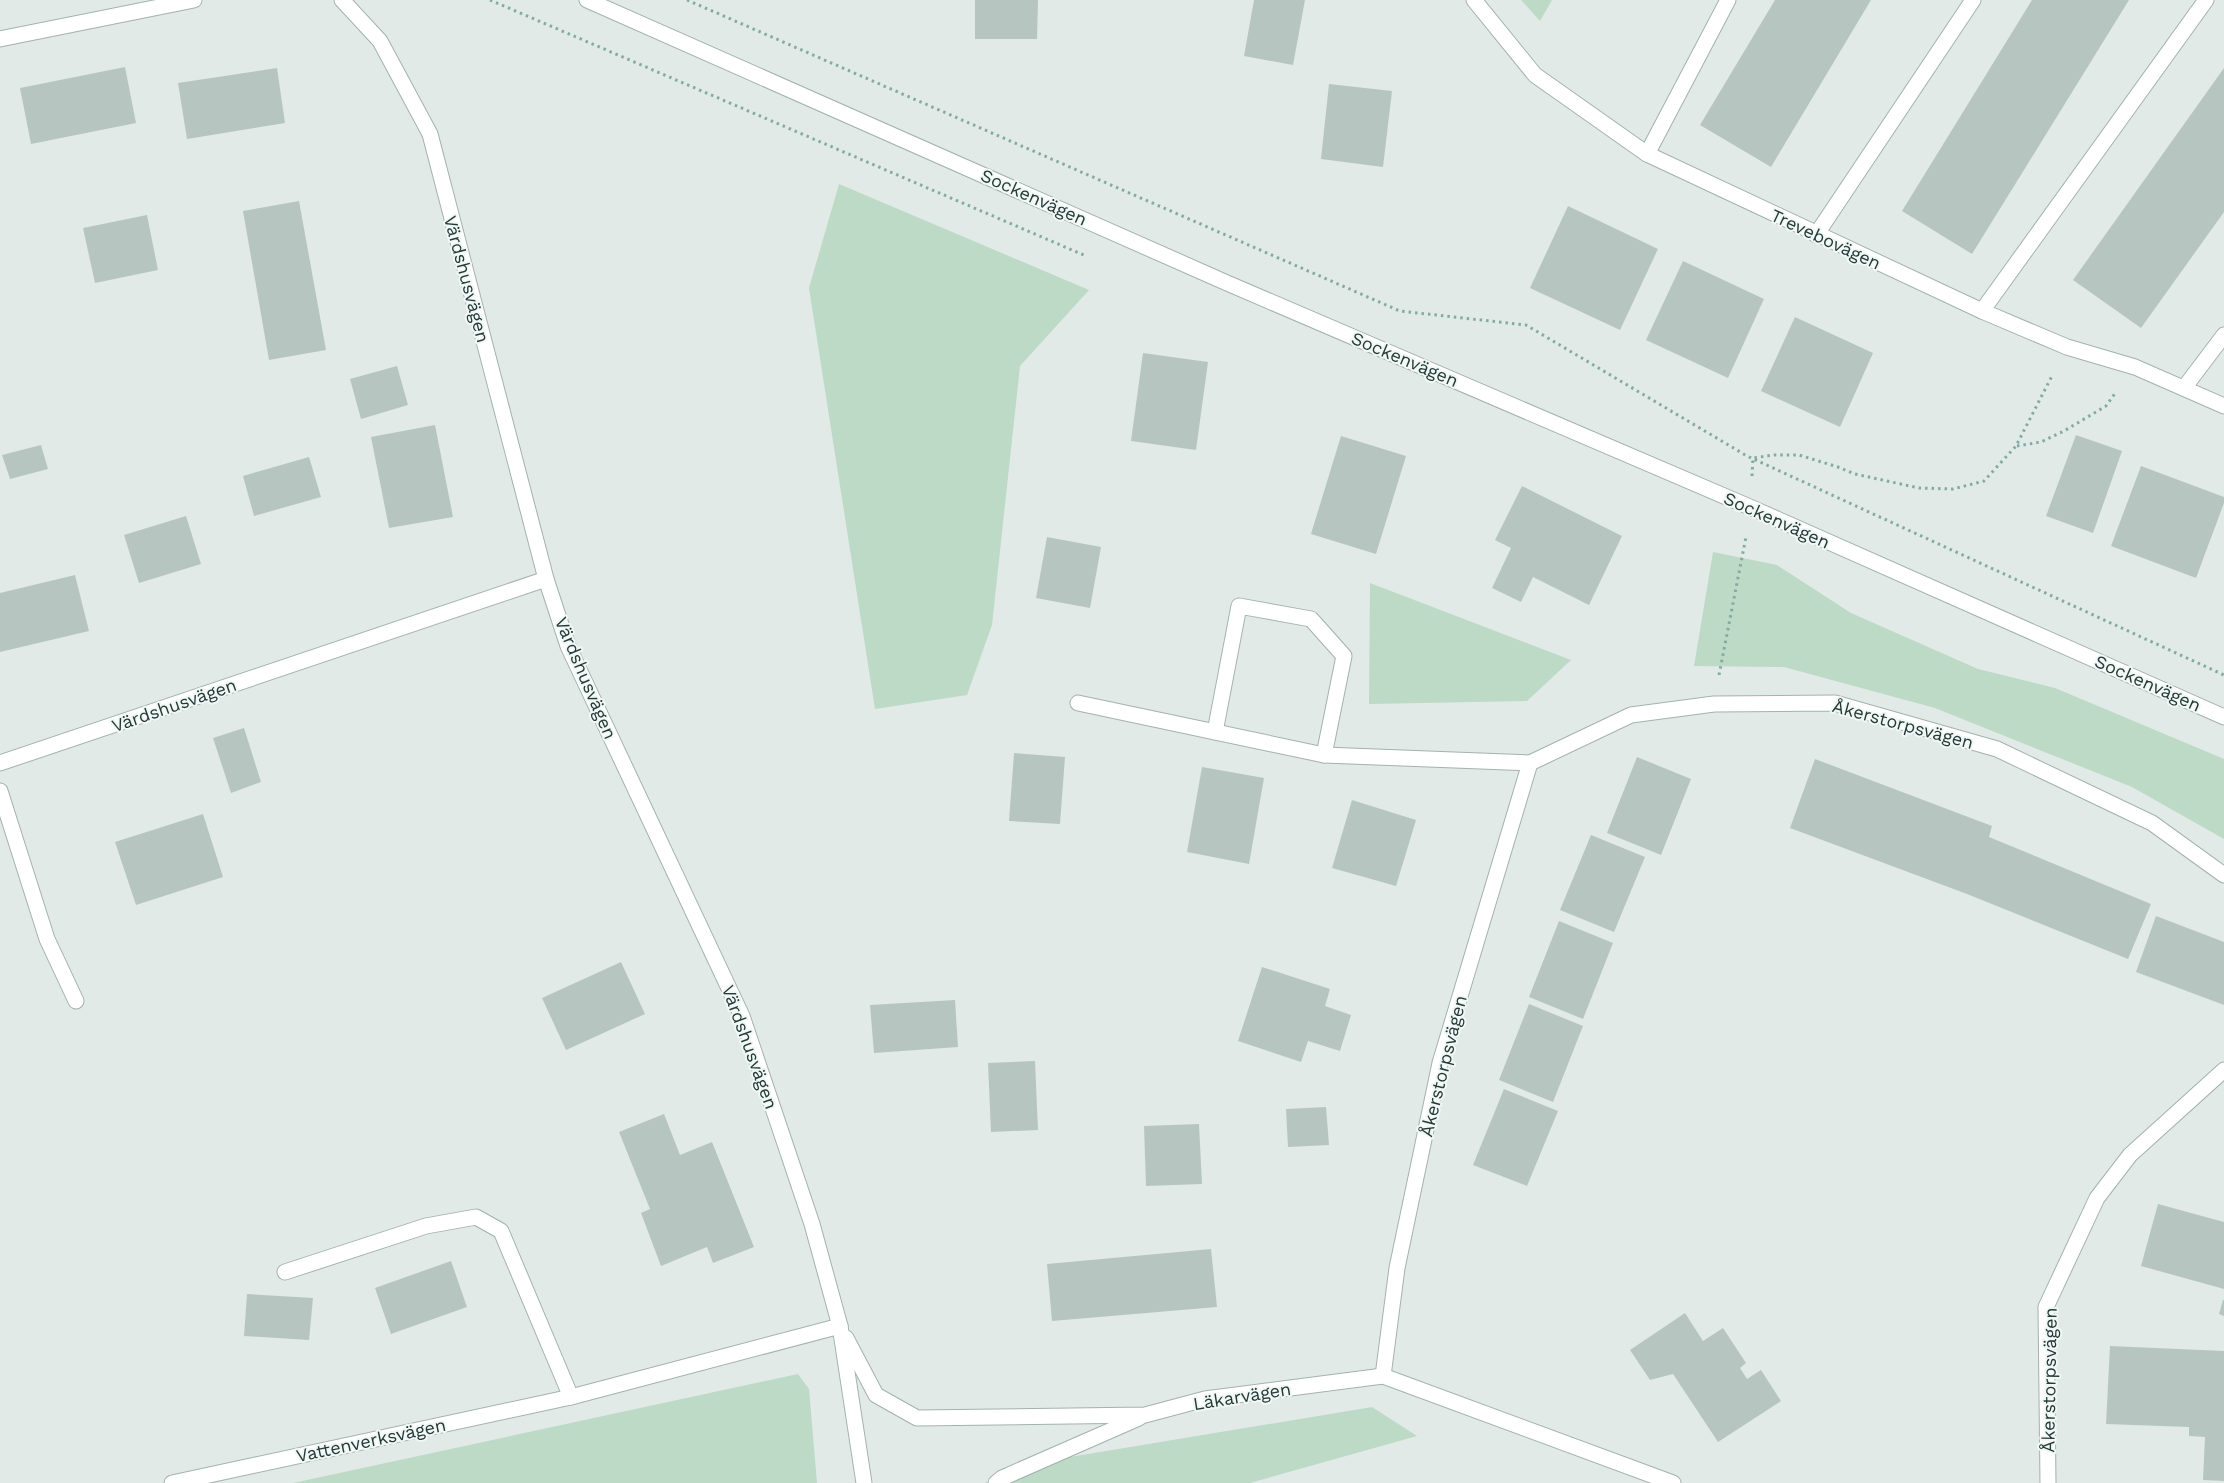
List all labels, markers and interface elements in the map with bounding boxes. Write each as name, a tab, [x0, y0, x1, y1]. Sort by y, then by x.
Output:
street label: Sockenvägen	[978, 164, 1090, 230]
street label: Trevebovägen	[1768, 204, 1884, 274]
street label: Värdshusvägen	[440, 213, 494, 345]
street label: Sockenvägen	[1348, 327, 1462, 391]
street label: Sockenvägen	[1721, 487, 1833, 553]
street label: Värdshusvägen	[551, 614, 621, 742]
street label: Sockenvägen	[2092, 650, 2204, 716]
street label: Värdshusvägen	[109, 674, 239, 736]
street label: Åkerstorpsvägen	[1830, 695, 1976, 753]
street label: Värdshusvägen	[718, 982, 782, 1112]
street label: Åkerstorpsvägen	[1415, 993, 1471, 1139]
street label: Åkerstorpsvägen	[2037, 1307, 2061, 1453]
street label: Läkarvägen	[1191, 1378, 1293, 1414]
street label: Vattenverksvägen	[294, 1414, 448, 1466]

